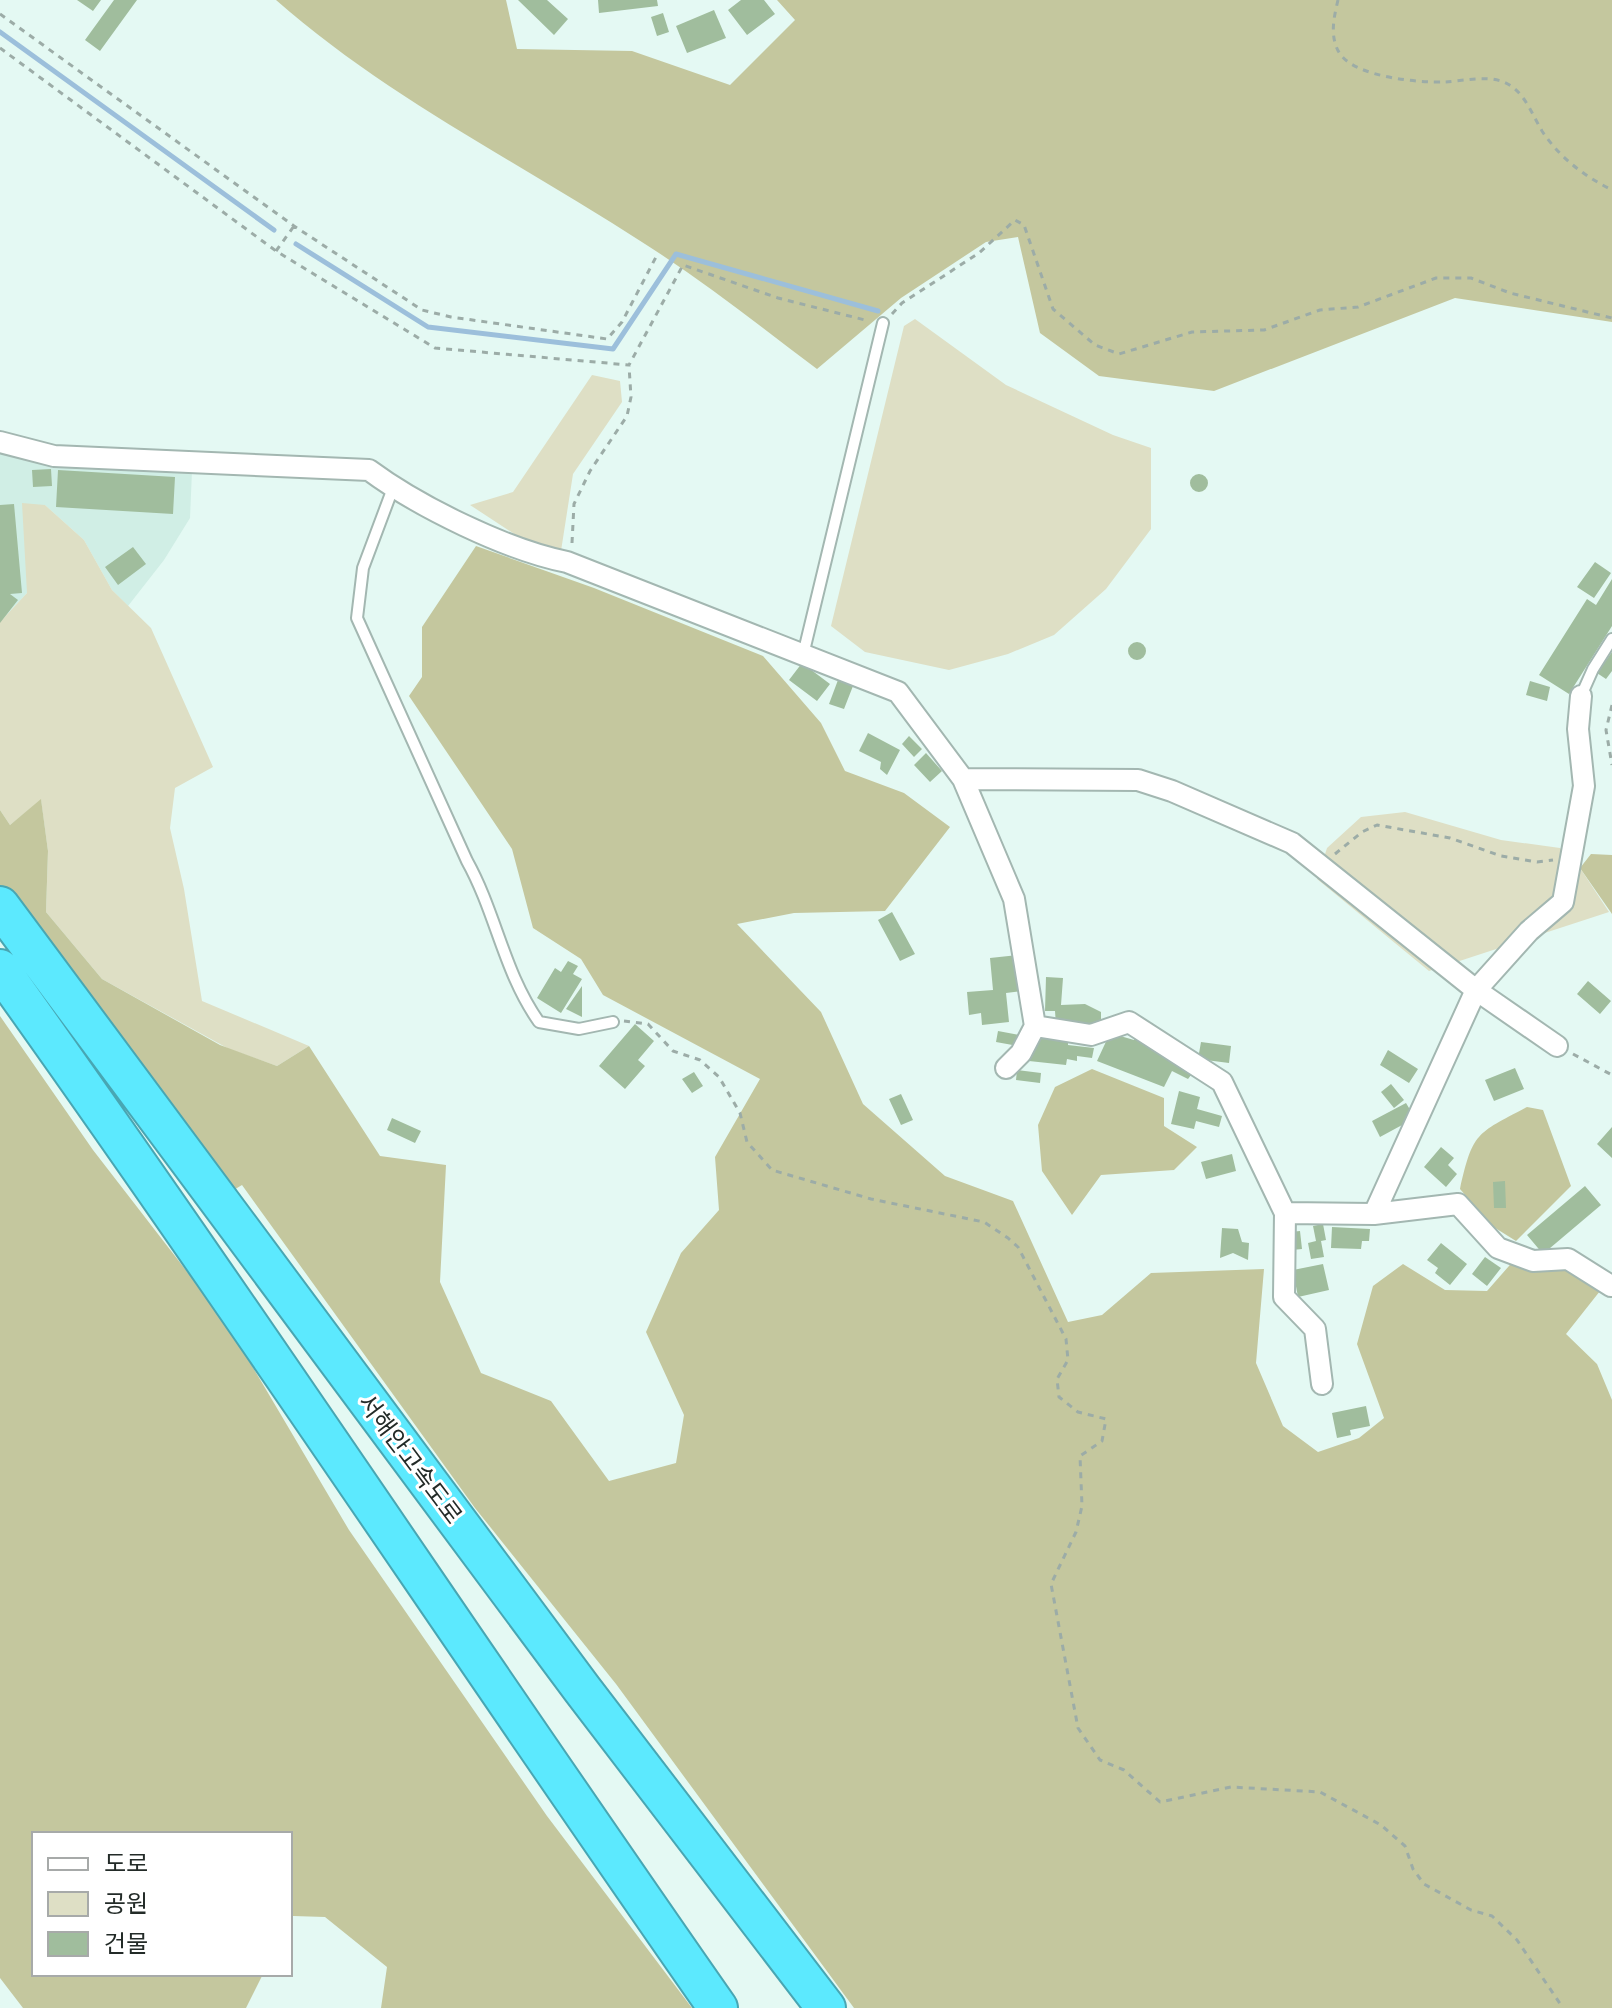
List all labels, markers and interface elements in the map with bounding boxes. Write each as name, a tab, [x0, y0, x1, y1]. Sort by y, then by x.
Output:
street label: 서해안고속도로	[352, 1388, 468, 1529]
legend	[32, 1832, 292, 1976]
text: 도로	[104, 1849, 148, 1878]
text: 공원	[104, 1889, 148, 1918]
text: 건물	[104, 1929, 148, 1958]

